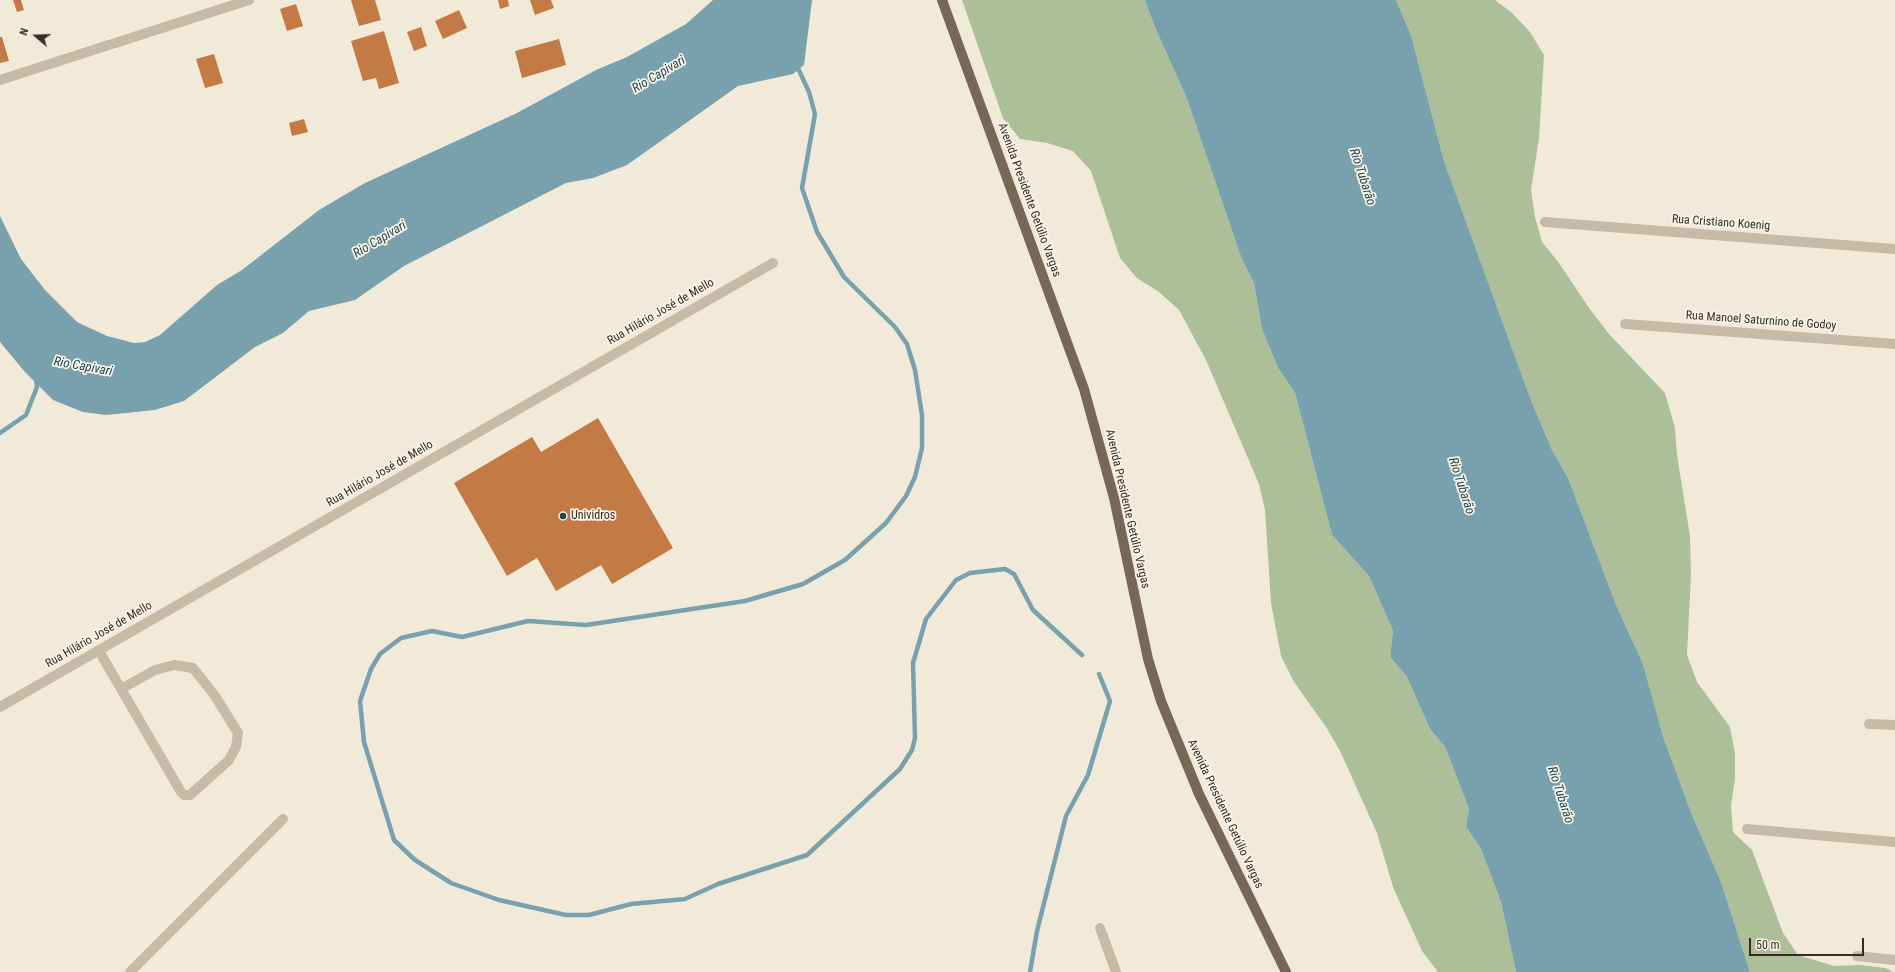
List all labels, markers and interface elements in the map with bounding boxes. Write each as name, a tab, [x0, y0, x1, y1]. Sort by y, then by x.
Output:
north arrow	[16, 16, 56, 56]
text: N	[17, 27, 31, 37]
water label: Rio Capivari	[630, 53, 688, 97]
street label: Avenida Presidente Getúlio Vargas	[994, 121, 1064, 279]
water label: Rio Tubarão	[1345, 146, 1379, 208]
street label: Rua Cristiano Koenig	[1671, 212, 1771, 234]
water label: Rio Capivari	[351, 218, 409, 262]
street label: Rua Hilário José de Mello	[605, 276, 717, 348]
street label: Rua Manoel Saturnino de Godoy	[1685, 309, 1837, 333]
water label: Rio Capivari	[52, 354, 114, 380]
street label: Avenida Presidente Getúlio Vargas	[1102, 428, 1152, 590]
street label: Rua Hilário José de Mello	[324, 438, 436, 510]
water label: Rio Tubarão	[1444, 455, 1478, 517]
place label: Unividros	[571, 509, 615, 523]
marker: Unividros	[558, 511, 568, 521]
street label: Rua Hilário José de Mello	[43, 599, 155, 671]
street label: Avenida Presidente Getúlio Vargas	[1184, 737, 1266, 891]
water label: Rio Tubarão	[1543, 764, 1577, 826]
scale bar	[1751, 930, 1866, 956]
text: 50 m	[1756, 938, 1780, 952]

